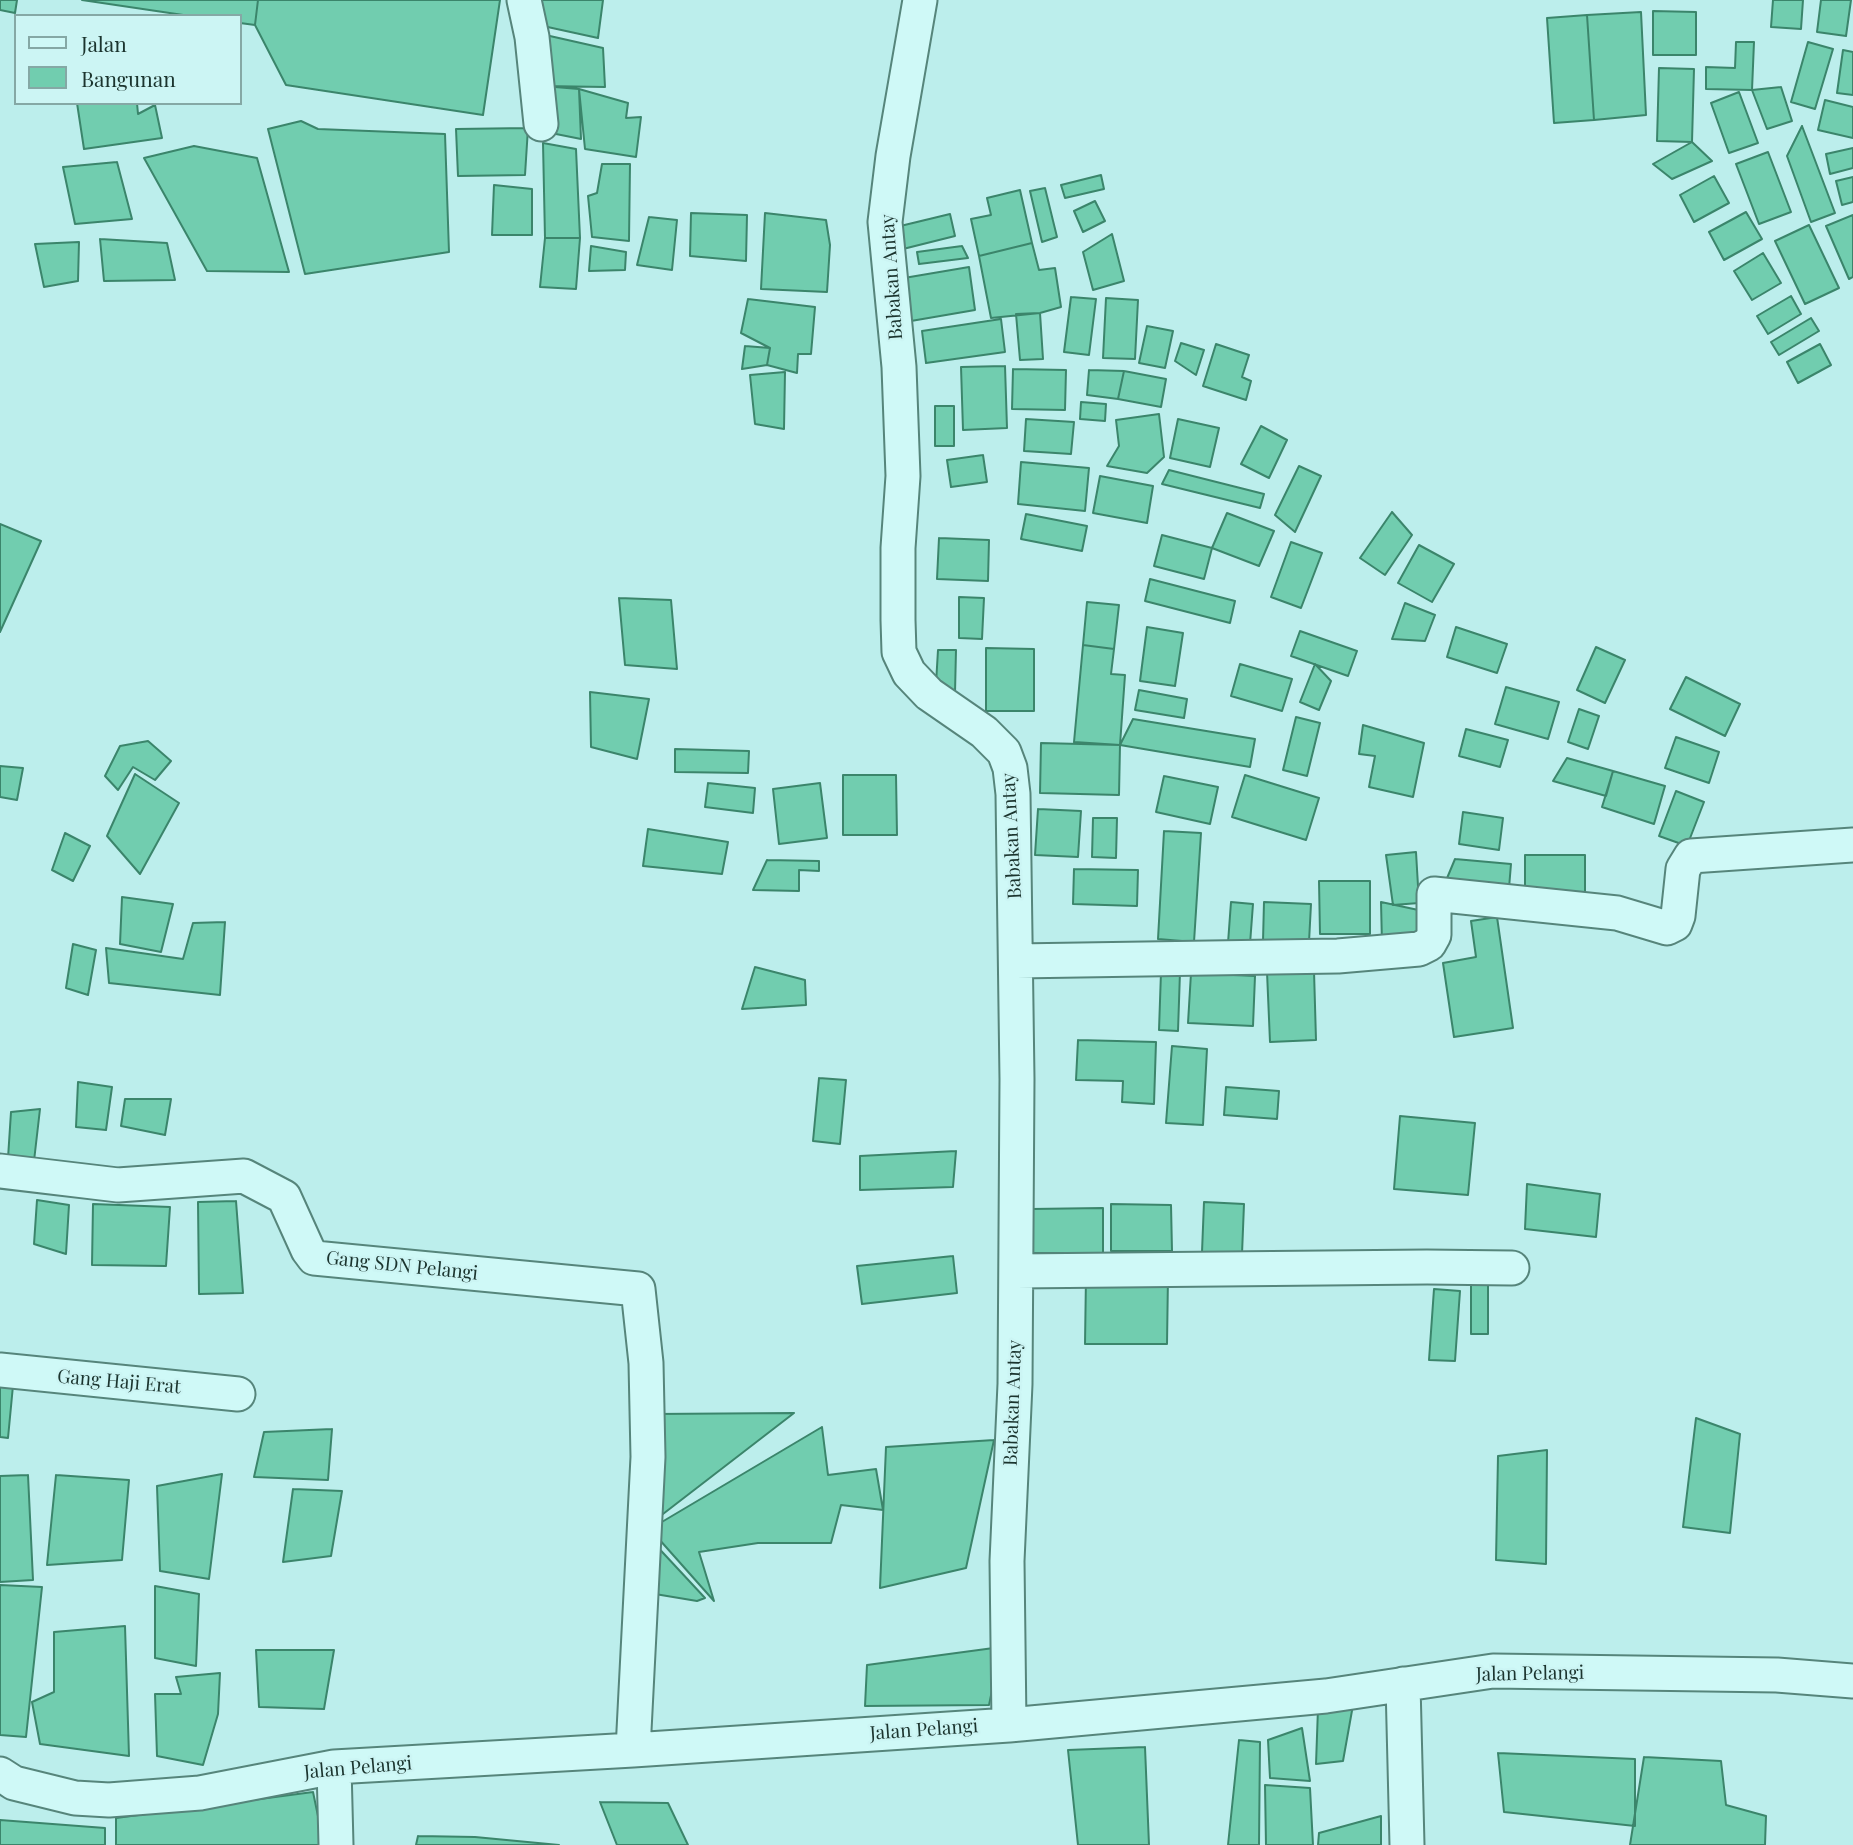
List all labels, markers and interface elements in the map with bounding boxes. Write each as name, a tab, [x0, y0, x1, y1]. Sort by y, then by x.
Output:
legend	[14, 14, 242, 105]
text: Jalan	[81, 29, 127, 57]
text: Bangunan	[81, 64, 176, 92]
street label: Babakan Antay	[876, 213, 908, 341]
street label: Babakan Antay	[997, 772, 1027, 900]
street label: Gang SDN Pelangi	[325, 1247, 479, 1285]
street label: Babakan Antay	[999, 1340, 1027, 1466]
street label: Gang Haji Erat	[56, 1365, 182, 1399]
street label: Jalan Pelangi	[1476, 1662, 1584, 1686]
street label: Jalan Pelangi	[869, 1715, 979, 1745]
street label: Jalan Pelangi	[303, 1752, 413, 1784]

